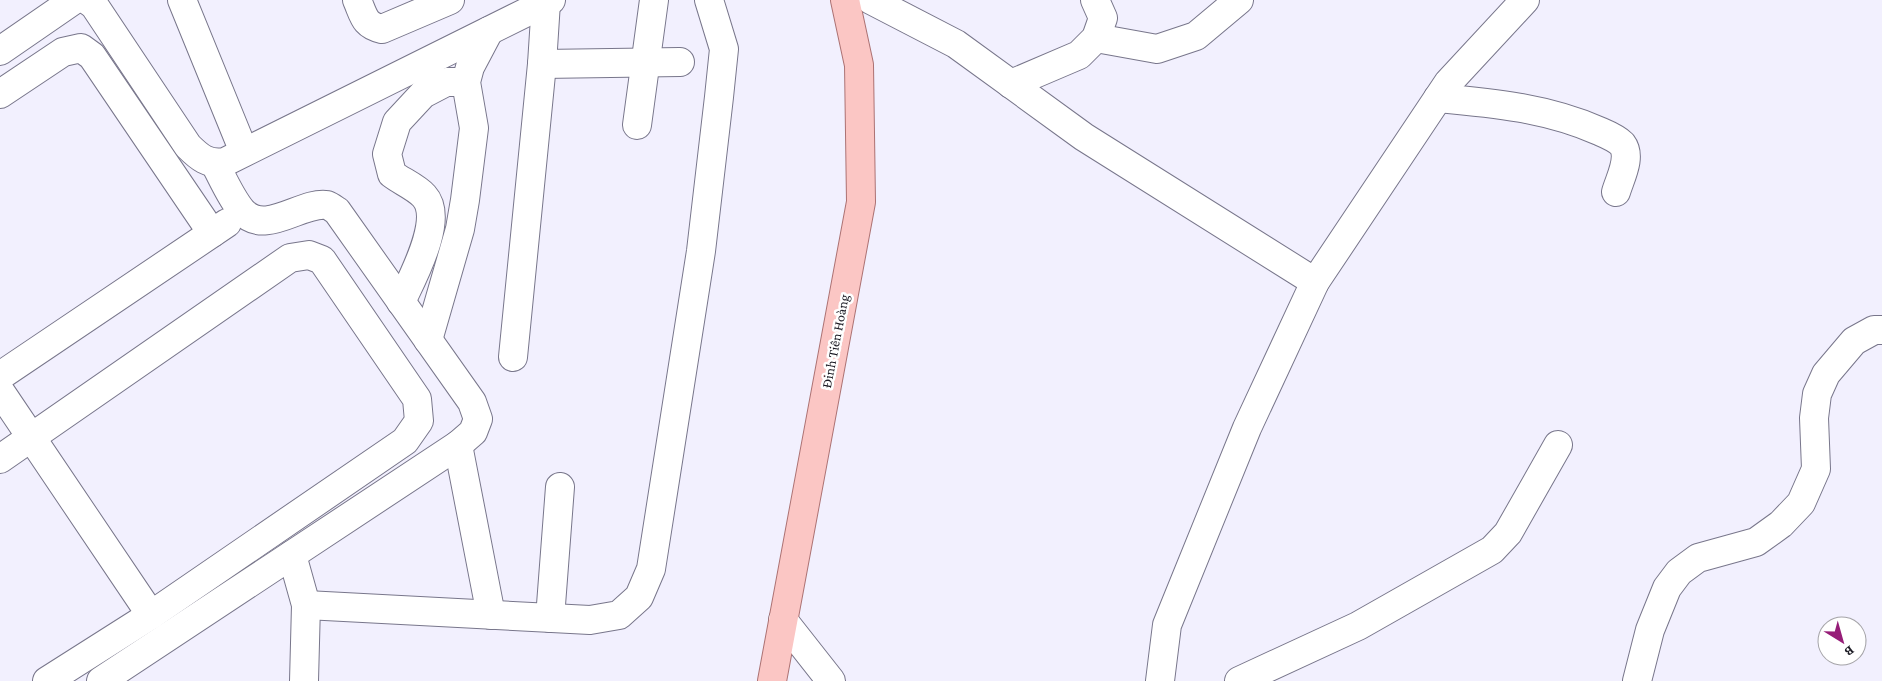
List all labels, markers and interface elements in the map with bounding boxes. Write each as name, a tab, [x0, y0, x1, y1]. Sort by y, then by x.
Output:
street label: Đinh Tiên Hoàng	[818, 293, 852, 389]
north arrow	[1817, 616, 1867, 666]
text: B	[1842, 643, 1858, 660]

